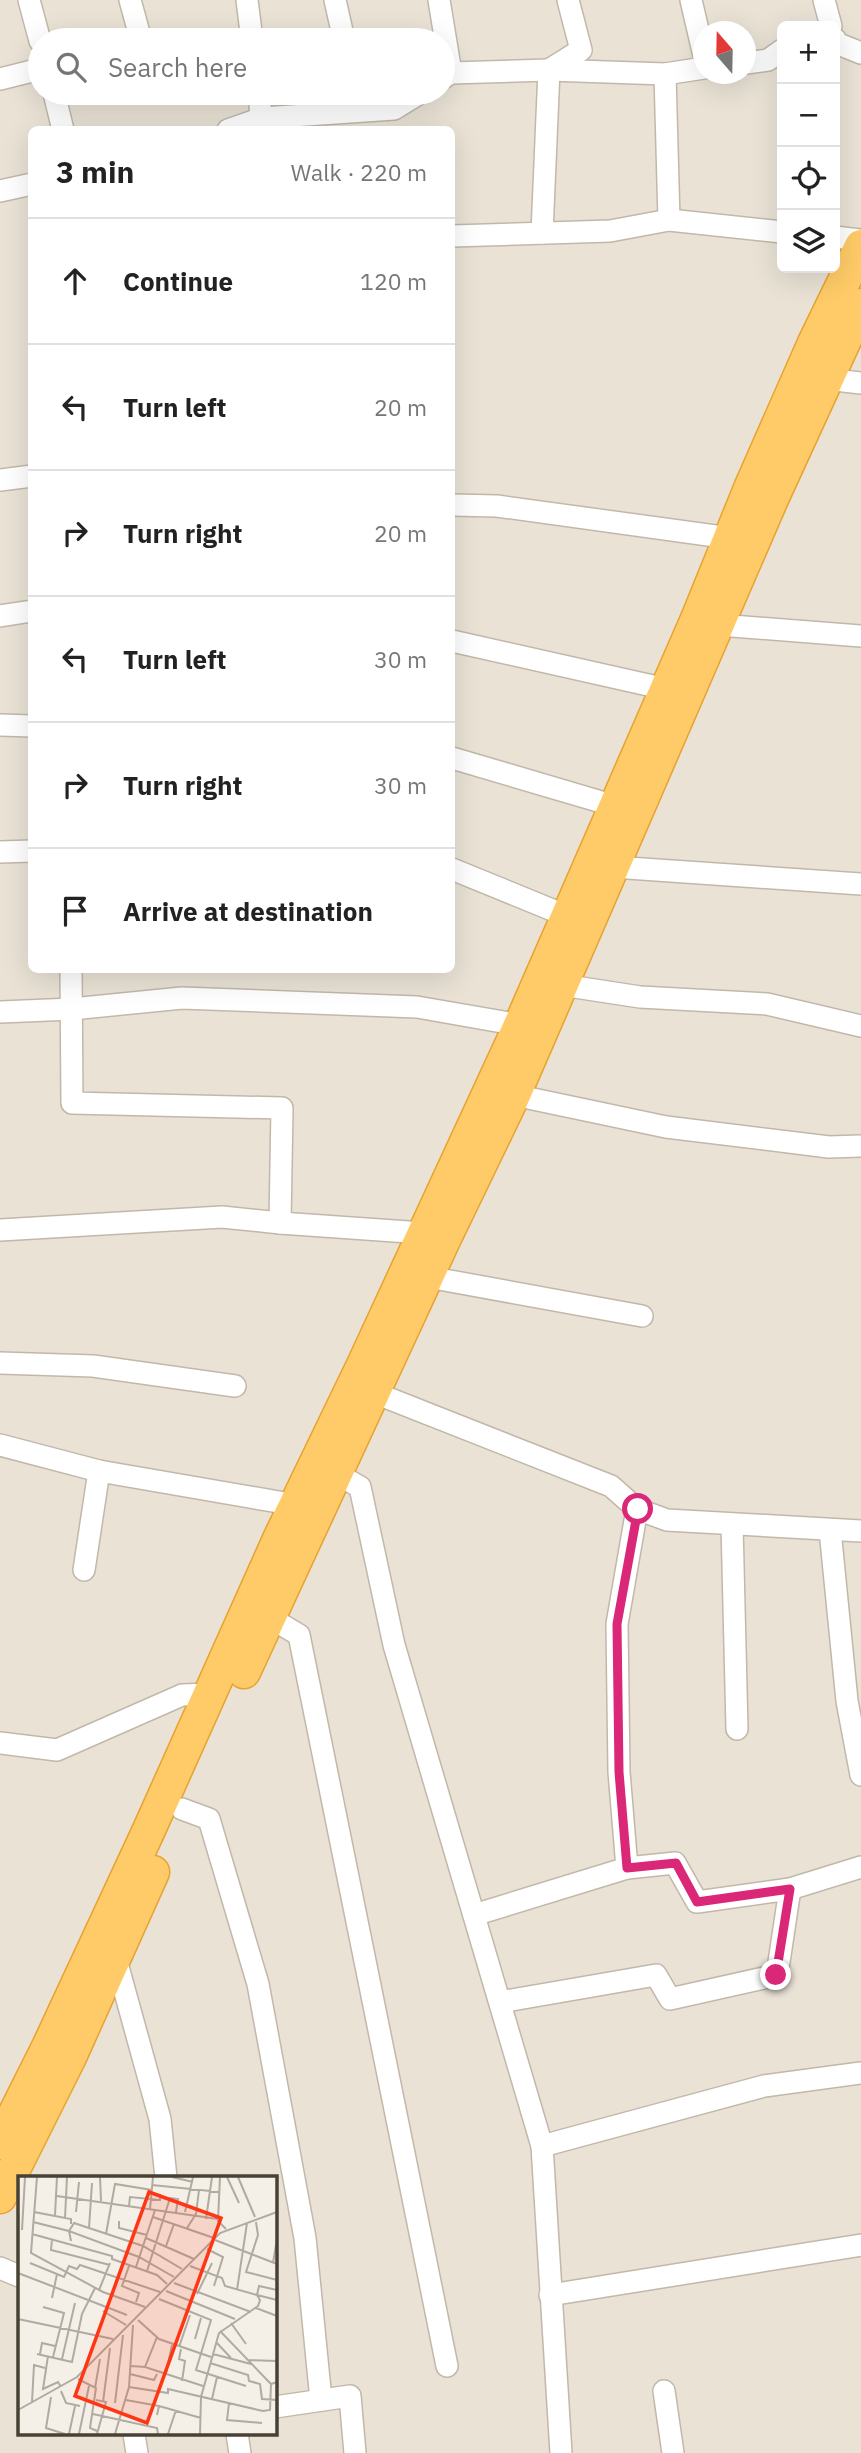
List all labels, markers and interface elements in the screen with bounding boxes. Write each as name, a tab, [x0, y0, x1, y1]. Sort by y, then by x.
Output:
north arrow	[693, 21, 756, 84]
map controls	[777, 21, 840, 273]
button: +	[777, 21, 840, 84]
search box	[28, 28, 455, 105]
icon: search	[52, 48, 90, 86]
text: Search here	[108, 50, 247, 84]
button: −	[777, 84, 840, 147]
button: locate	[777, 147, 840, 210]
text: 3 min	[56, 152, 134, 191]
text: Walk · 220 m	[291, 157, 427, 187]
button: layers	[777, 210, 840, 273]
icon: ahead	[56, 262, 94, 300]
text: Continue	[123, 264, 233, 298]
text: 120 m	[360, 266, 427, 296]
icon: left	[56, 388, 94, 426]
text: Turn left	[123, 390, 226, 424]
text: 20 m	[374, 392, 427, 422]
icon: right	[56, 514, 94, 552]
text: Turn right	[123, 516, 242, 550]
text: 20 m	[374, 518, 427, 548]
icon: left	[56, 640, 94, 678]
text: Turn left	[123, 642, 226, 676]
text: 30 m	[374, 644, 427, 674]
icon: right	[56, 766, 94, 804]
text: Turn right	[123, 768, 242, 802]
text: 30 m	[374, 770, 427, 800]
icon: arrive	[56, 892, 94, 930]
text: Arrive at destination	[123, 894, 373, 928]
route start	[622, 1493, 653, 1524]
route end	[760, 1959, 791, 1990]
inset map	[18, 2176, 276, 2436]

